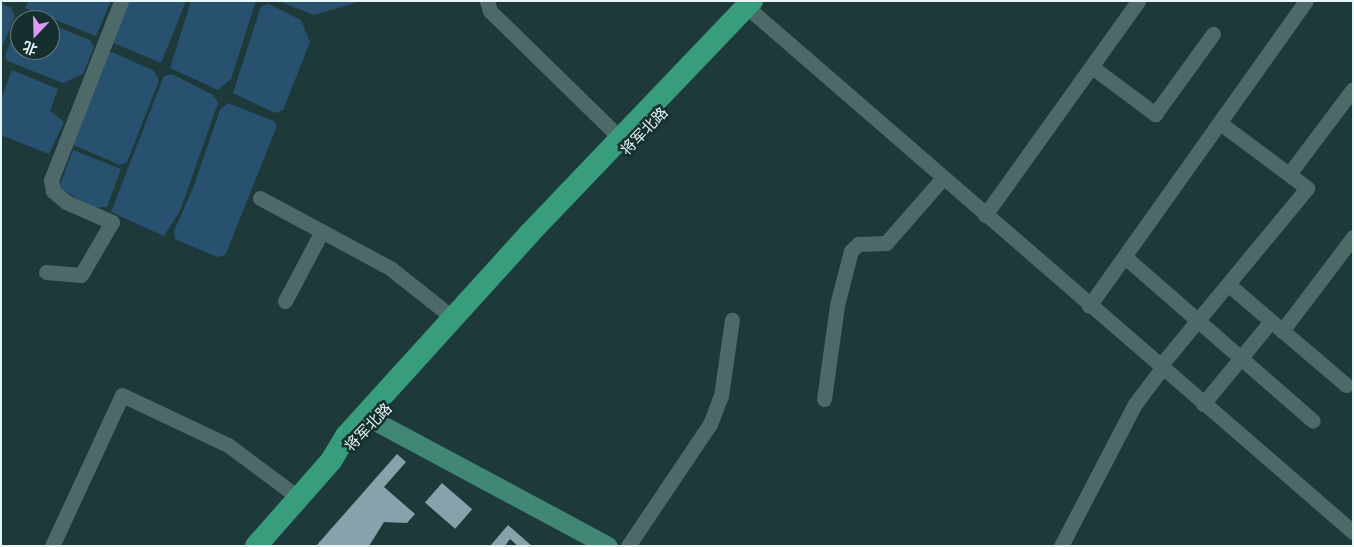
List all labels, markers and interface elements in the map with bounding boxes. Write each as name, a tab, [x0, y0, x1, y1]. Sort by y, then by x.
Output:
north arrow	[10, 10, 60, 60]
text: 北	[20, 37, 40, 59]
street label: 将军北路	[617, 103, 671, 159]
street label: 将军北路	[341, 399, 395, 455]

